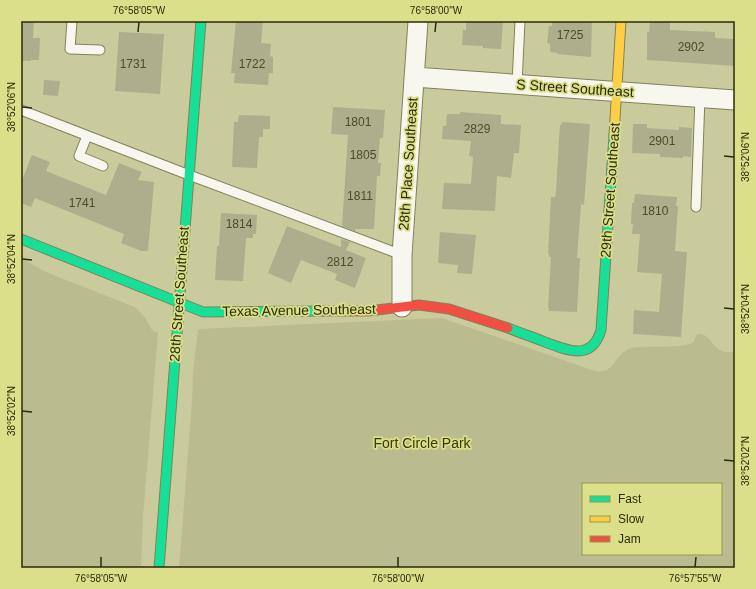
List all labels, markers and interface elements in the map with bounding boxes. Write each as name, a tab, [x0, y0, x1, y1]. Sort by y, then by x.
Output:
text: 76°58'05"W	[113, 5, 166, 16]
text: 76°58'00"W	[410, 5, 463, 16]
house number: 1725	[557, 28, 584, 42]
house number: 2902	[678, 40, 705, 54]
house number: 1731	[120, 57, 147, 71]
house number: 1722	[239, 57, 266, 71]
street label: S Street Southeast	[516, 76, 634, 100]
text: 38°52'06"N	[6, 82, 17, 132]
street label: 28th Place Southeast	[395, 97, 421, 231]
house number: 1801	[345, 115, 372, 129]
house number: 2829	[464, 122, 491, 136]
street label: 29th Street Southeast	[597, 122, 623, 258]
text: 38°52'06"N	[740, 132, 751, 182]
house number: 2901	[649, 134, 676, 148]
house number: 1805	[350, 148, 377, 162]
house number: 1811	[347, 189, 373, 203]
house number: 1741	[69, 196, 96, 210]
house number: 1810	[642, 204, 669, 218]
house number: 1814	[226, 217, 253, 231]
street label: 28th Street Southeast	[166, 226, 192, 362]
text: 38°52'04"N	[6, 234, 17, 284]
house number: 2812	[327, 255, 354, 269]
text: 38°52'04"N	[740, 284, 751, 334]
street label: Texas Avenue Southeast	[222, 301, 376, 319]
text: 38°52'02"N	[6, 386, 17, 436]
park label: Fort Circle Park	[373, 435, 472, 451]
text: 38°52'02"N	[740, 436, 751, 486]
legend	[582, 483, 722, 555]
text: Fast	[618, 492, 642, 506]
text: Slow	[618, 512, 644, 526]
text: Jam	[618, 532, 641, 546]
text: 76°58'05"W	[75, 573, 128, 584]
text: 76°58'00"W	[372, 573, 425, 584]
text: 76°57'55"W	[669, 573, 722, 584]

